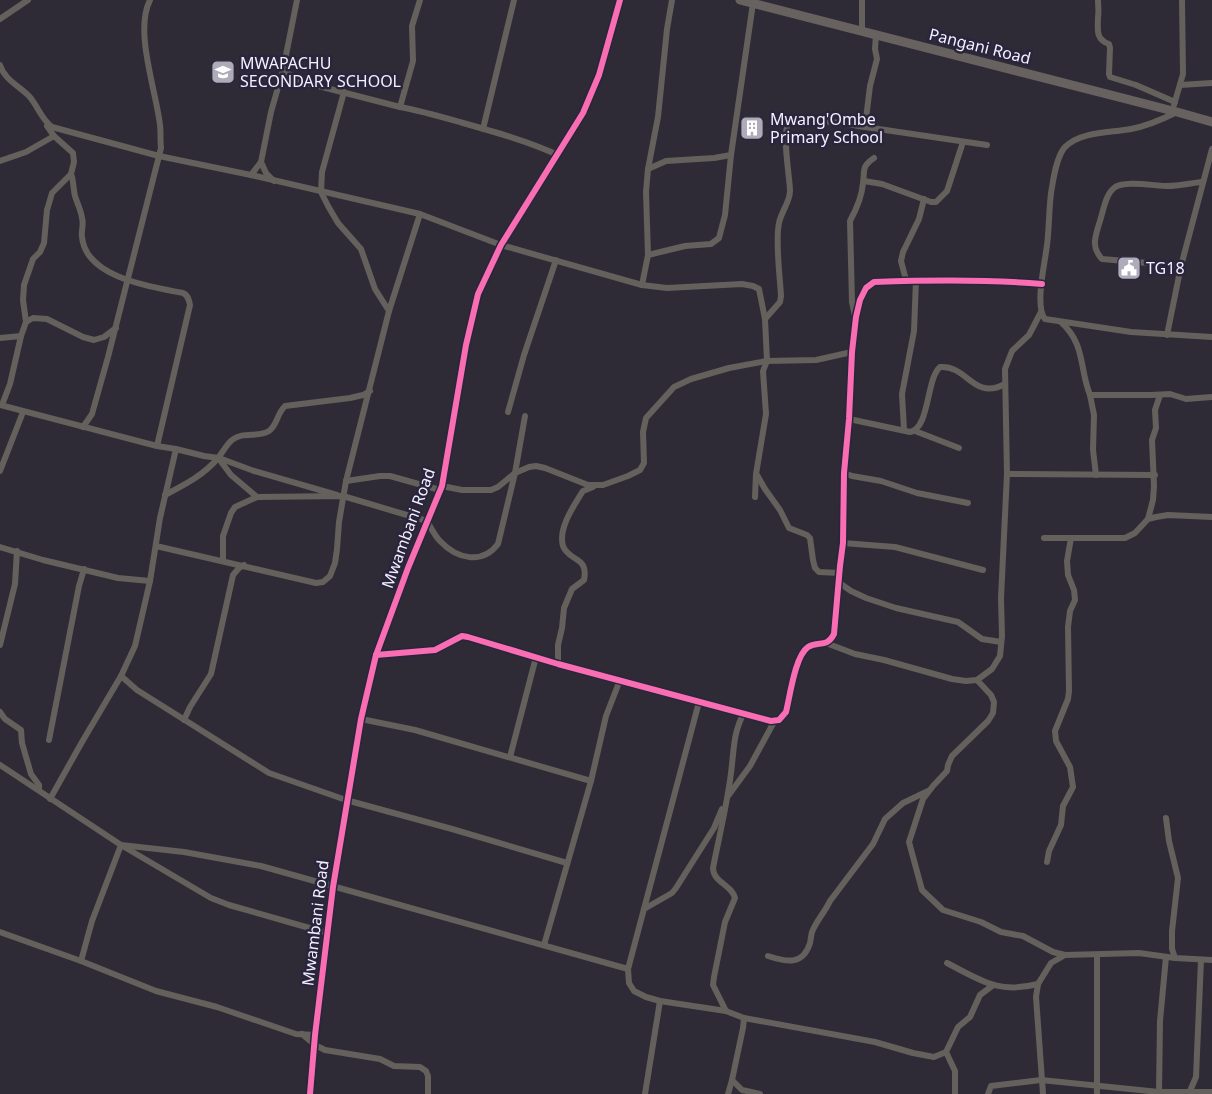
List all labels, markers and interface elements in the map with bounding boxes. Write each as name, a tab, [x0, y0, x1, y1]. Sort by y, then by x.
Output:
street label: Pangani Road	[927, 23, 1033, 69]
place label: MWAPACHU SECONDARY SCHOOL	[240, 52, 401, 92]
school or university icon: MWAPACHU SECONDARY SCHOOL	[210, 59, 236, 85]
place label: Mwang'Ombe Primary School	[770, 108, 883, 148]
building icon: Mwang'Ombe Primary School	[739, 115, 765, 141]
public building icon: TG18	[1116, 255, 1142, 281]
place label: TG18	[1146, 257, 1185, 279]
street label: Mwambani Road	[376, 465, 440, 591]
street label: Mwambani Road	[296, 859, 334, 987]

